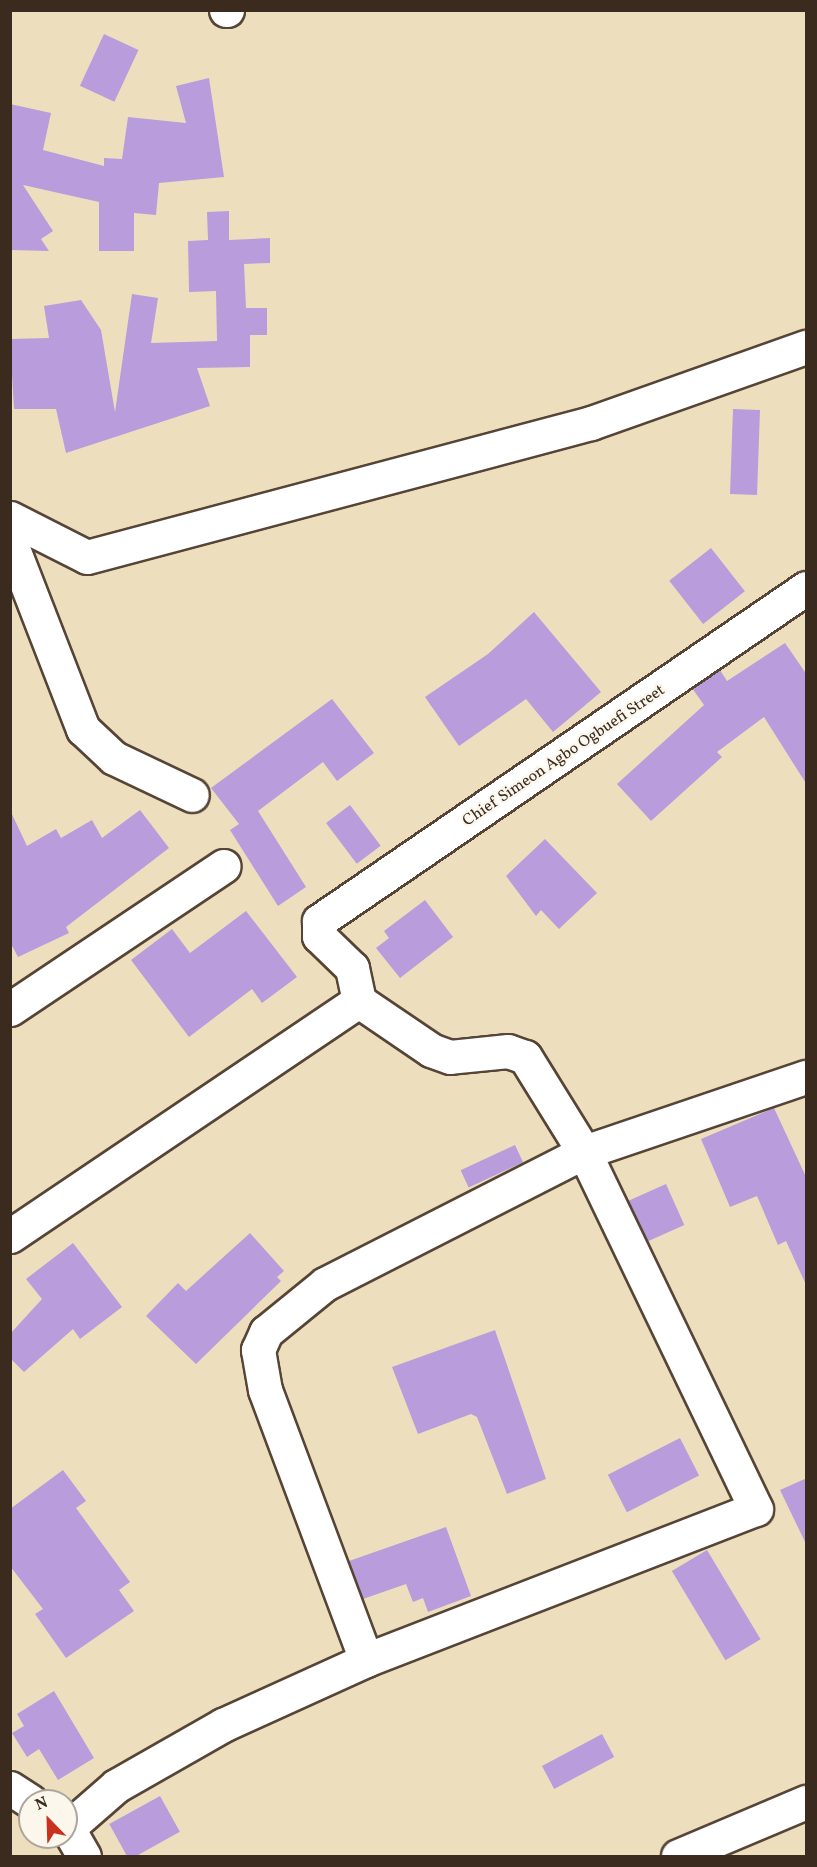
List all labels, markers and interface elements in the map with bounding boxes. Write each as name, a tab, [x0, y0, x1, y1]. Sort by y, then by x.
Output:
street label: Chief Simeon Agbo Ogbuefi Street	[460, 681, 668, 831]
north arrow	[18, 1789, 78, 1849]
text: N	[32, 1792, 51, 1817]

